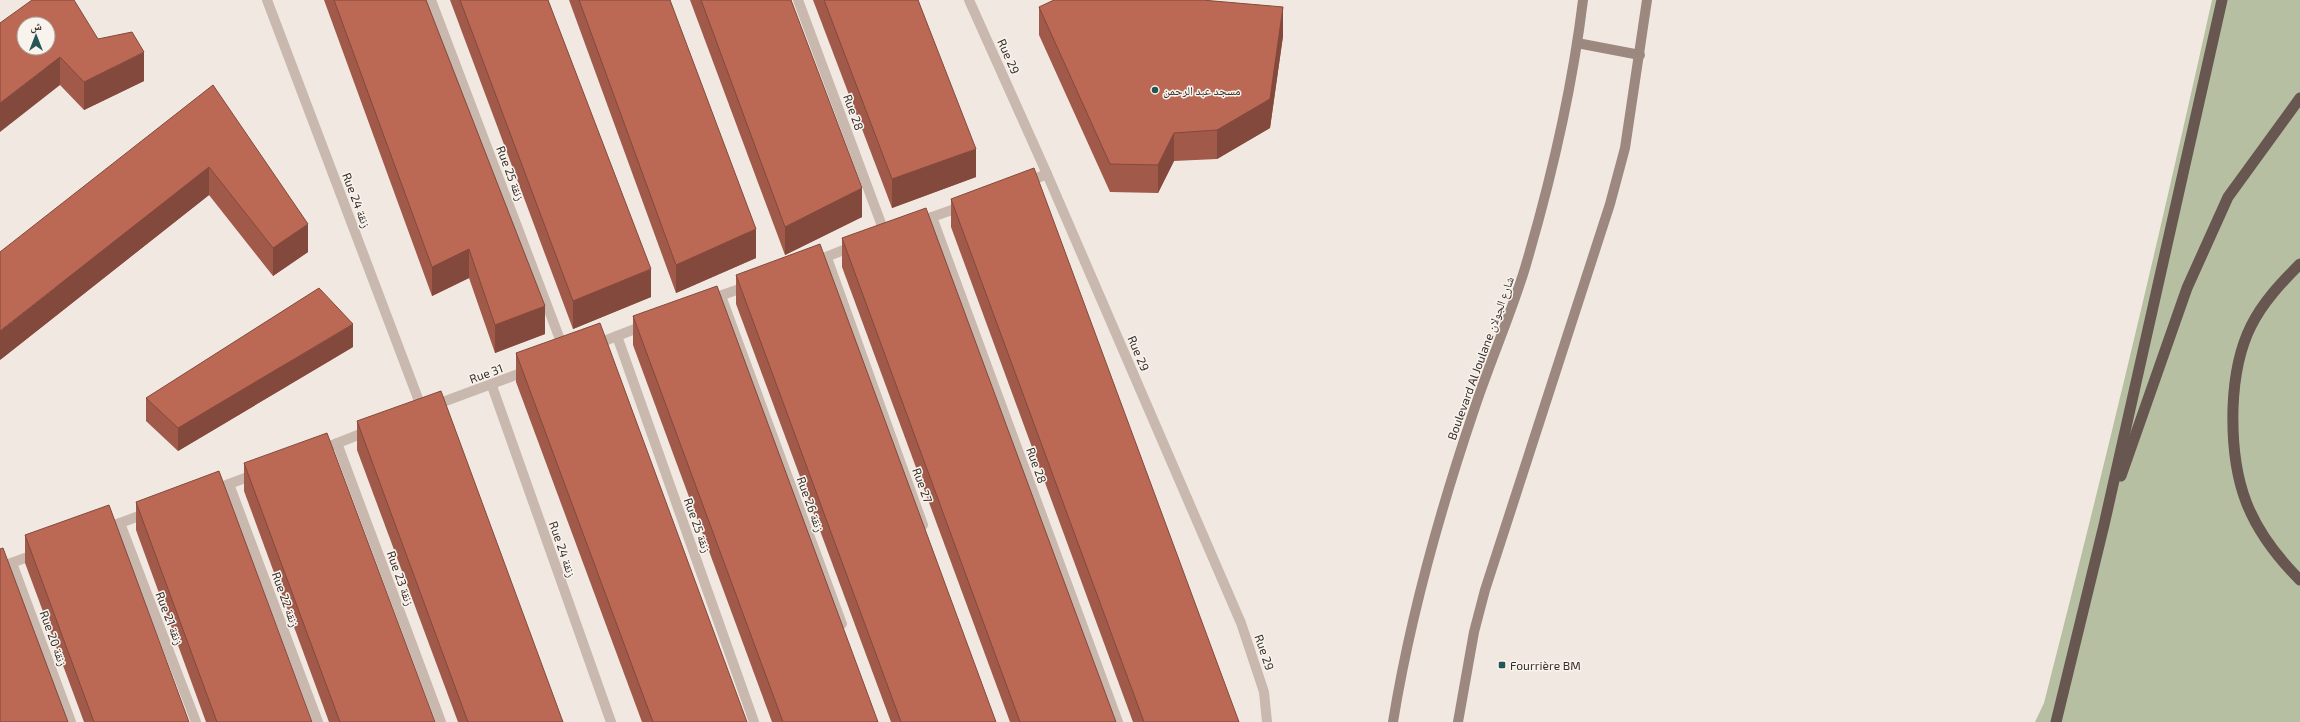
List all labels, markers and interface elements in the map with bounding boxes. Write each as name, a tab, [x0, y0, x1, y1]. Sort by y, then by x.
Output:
north arrow	[16, 16, 56, 56]
text: ش	[30, 19, 42, 34]
street label: Rue 29	[995, 36, 1023, 76]
place label: مسجد عبد الرحمن	[1163, 83, 1241, 98]
marker: مسجد عبد الرحمن	[1150, 85, 1160, 95]
street label: Rue 28	[841, 92, 867, 132]
street label: Rue 25 زنقة	[494, 144, 528, 203]
street label: Rue 24 زنقة	[340, 170, 374, 230]
street label: Boulevard Al Joulane شارع الجولان	[1444, 274, 1518, 442]
street label: Rue 29	[1125, 333, 1153, 373]
street label: Rue 31	[467, 360, 505, 386]
street label: Rue 28	[1024, 445, 1050, 485]
street label: Rue 27	[910, 466, 936, 504]
street label: Rue 26 زنقة	[795, 475, 828, 534]
street label: Rue 25 زنقة	[682, 496, 714, 555]
street label: Rue 24 زنقة	[547, 519, 579, 579]
street label: Rue 23 زنقة	[385, 549, 418, 608]
street label: Rue 22 زنقة	[270, 570, 303, 629]
street label: Rue 21 زنقة	[154, 590, 187, 647]
street label: Rue 20 زنقة	[37, 608, 71, 668]
street label: Rue 29	[1252, 632, 1278, 672]
place label: Fourrière BM	[1510, 658, 1581, 672]
marker: Fourrière BM	[1497, 660, 1507, 670]

